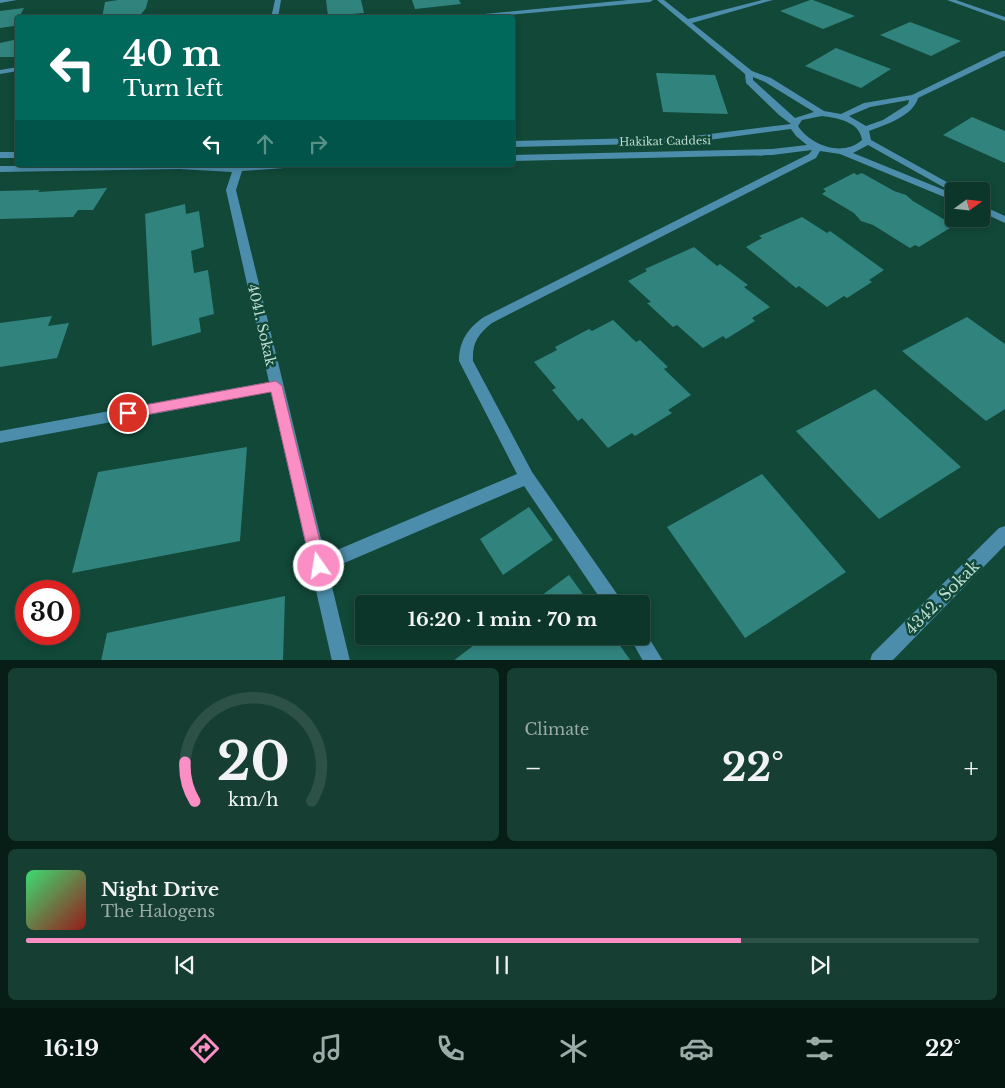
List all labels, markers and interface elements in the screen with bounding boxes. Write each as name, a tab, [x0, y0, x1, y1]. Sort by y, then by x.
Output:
text: 40 m	[123, 32, 221, 75]
icon: left	[40, 35, 105, 100]
text: Turn left	[123, 75, 223, 102]
icon: left	[198, 130, 226, 158]
icon: ahead	[251, 130, 279, 158]
icon: right	[304, 130, 332, 158]
street label: Hakikat Caddesi	[619, 133, 711, 149]
north arrow	[945, 182, 990, 228]
map controls	[945, 182, 990, 227]
street label: 4041. Sokak	[244, 282, 280, 368]
pin	[107, 392, 149, 434]
icon: arrive	[114, 399, 142, 427]
position arrow	[292, 539, 344, 591]
street label: 4342. Sokak	[901, 556, 983, 638]
speed limit sign: 30	[15, 580, 80, 645]
text: 16:20 · 1 min · 70 m	[408, 608, 597, 631]
text: Climate	[525, 719, 589, 739]
text: 20	[217, 730, 290, 794]
text: 22°	[722, 744, 784, 791]
text: −	[525, 751, 542, 786]
text: +	[964, 751, 979, 786]
text: km/h	[228, 789, 279, 811]
text: Night Drive	[101, 878, 219, 901]
text: The Halogens	[101, 901, 215, 921]
icon: previous	[171, 951, 199, 979]
icon: pause	[488, 951, 516, 979]
icon: next	[806, 951, 834, 979]
icon: directions	[187, 1031, 222, 1066]
icon: music	[310, 1031, 345, 1066]
icon: phone	[433, 1031, 468, 1066]
icon: climate	[556, 1031, 591, 1066]
icon: car	[679, 1031, 714, 1066]
icon: filters	[802, 1031, 837, 1066]
text: 16:19	[44, 1035, 99, 1062]
text: 22°	[925, 1035, 961, 1062]

